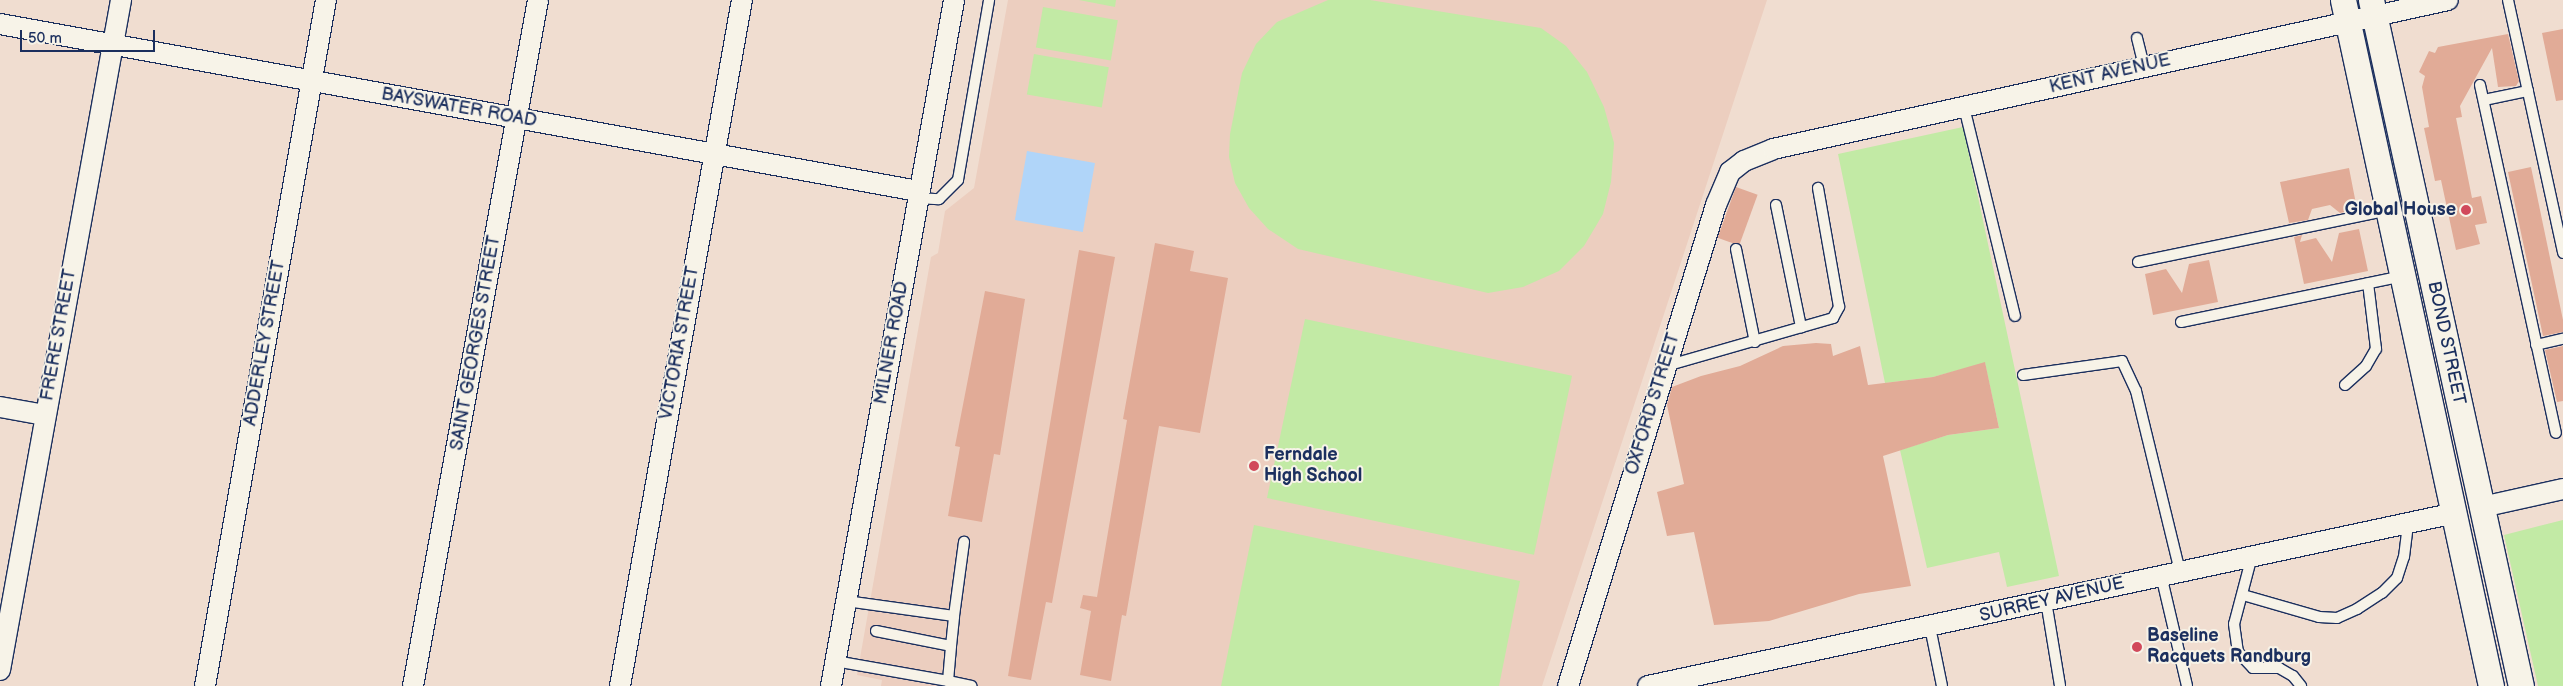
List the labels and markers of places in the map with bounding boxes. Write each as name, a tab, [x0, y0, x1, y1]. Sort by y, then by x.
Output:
place label: Global House	[2345, 199, 2456, 221]
marker: Global House	[2460, 204, 2472, 216]
place label: Ferndale High School	[1264, 445, 1362, 488]
marker: Ferndale High School	[1248, 460, 1260, 472]
place label: Baseline Racquets Randburg	[2147, 626, 2311, 669]
marker: Baseline Racquets Randburg	[2131, 641, 2143, 653]

